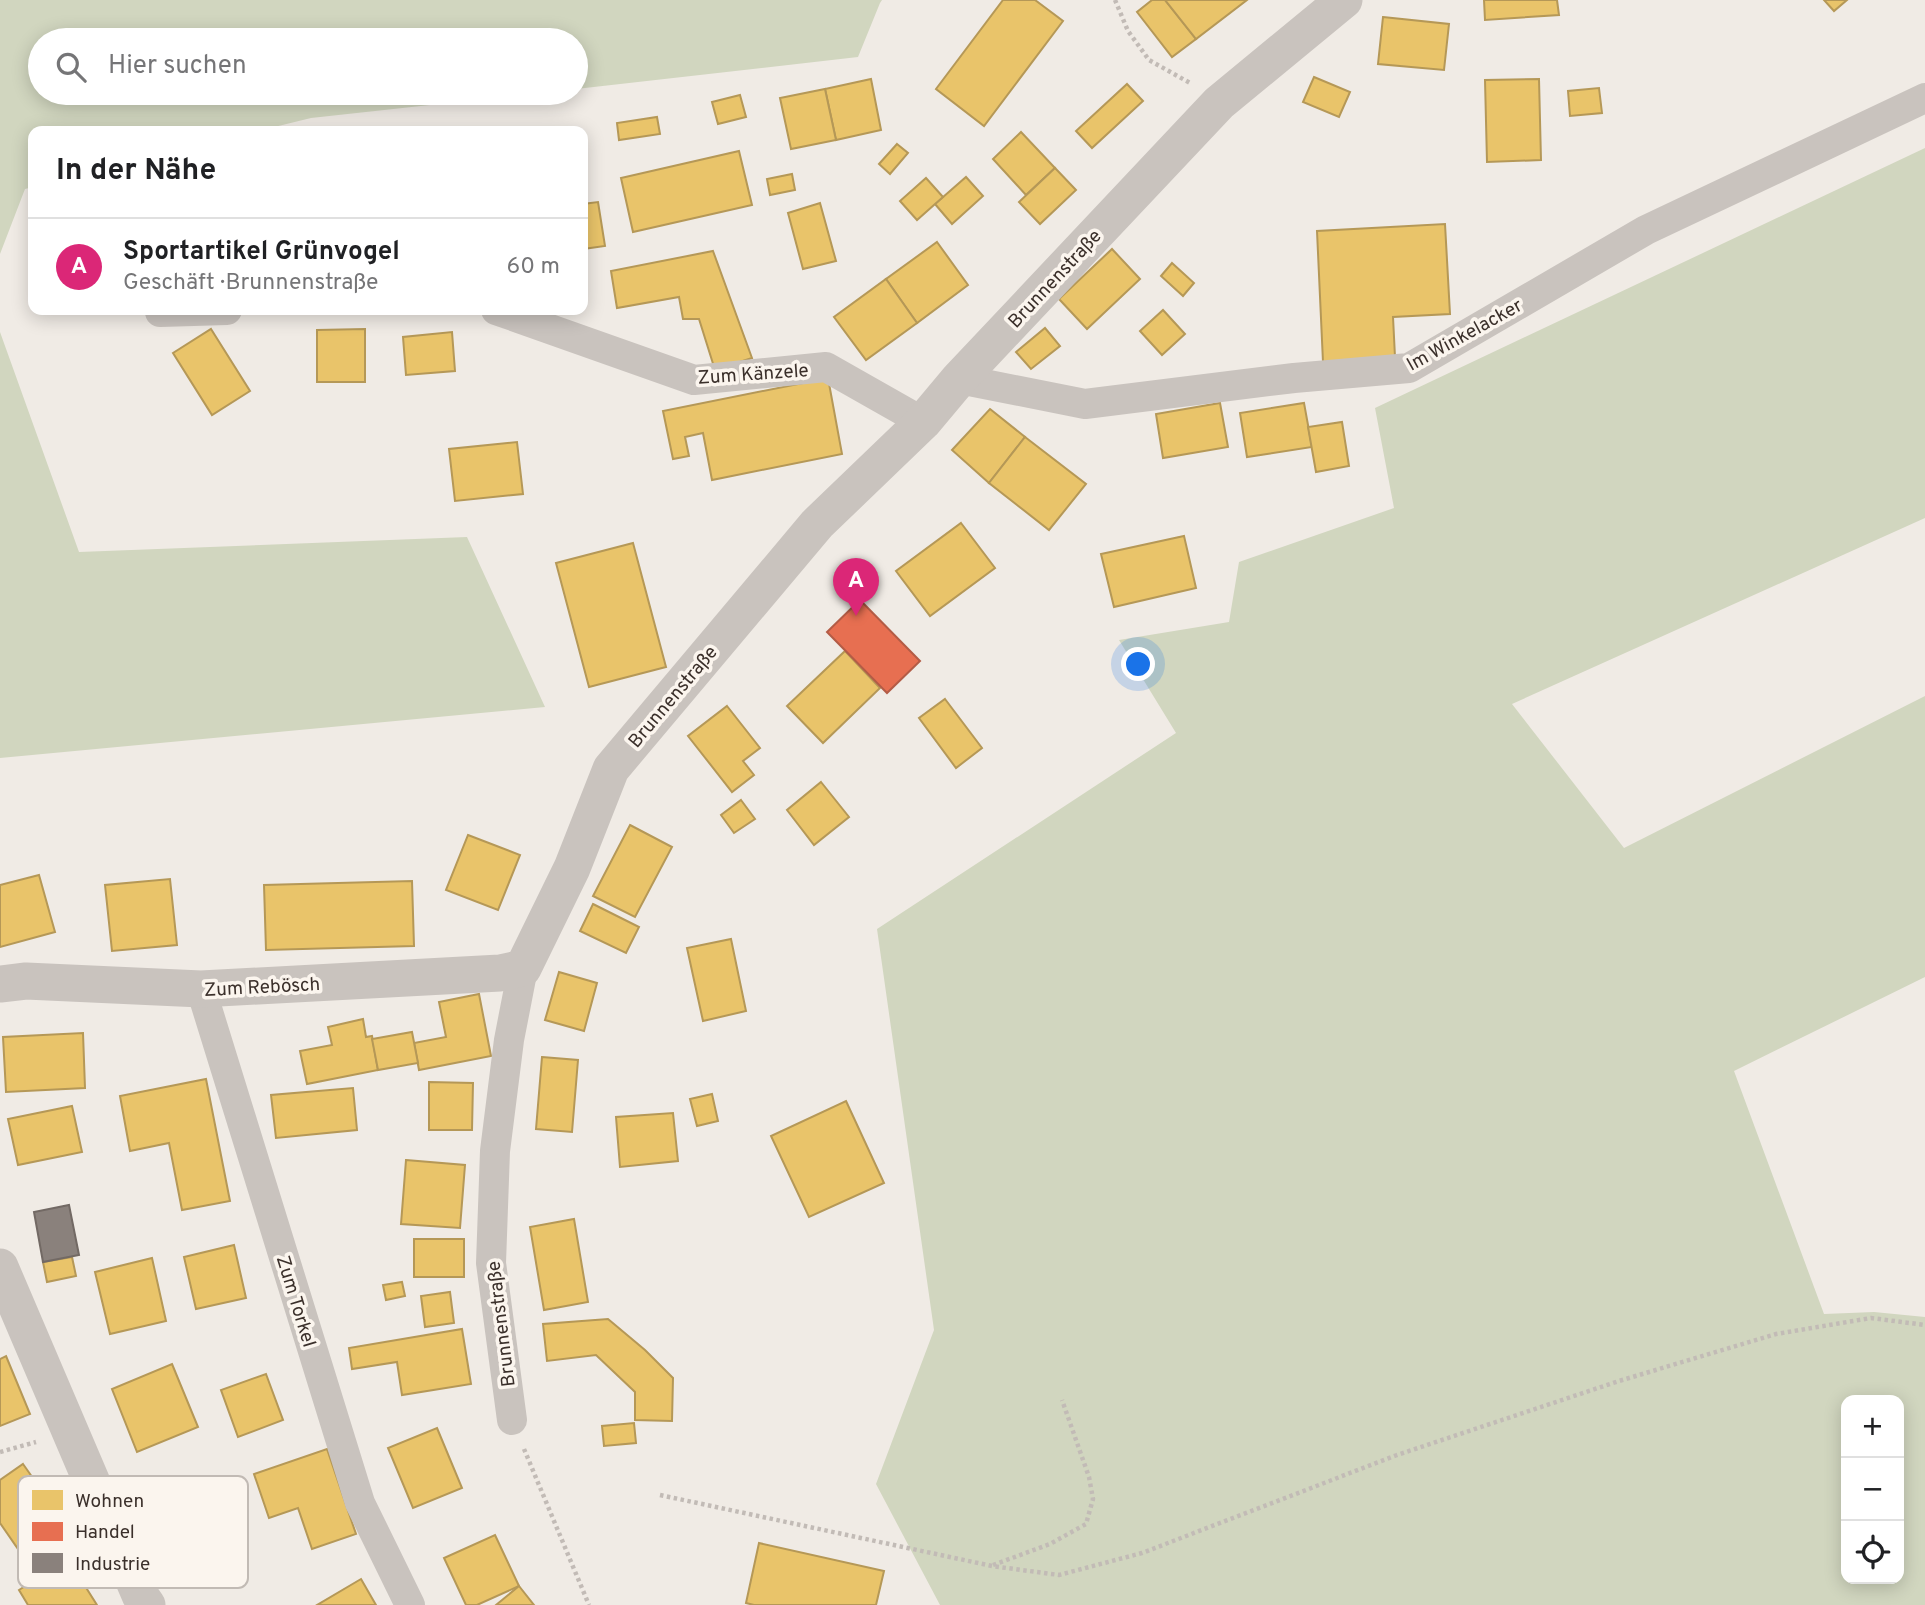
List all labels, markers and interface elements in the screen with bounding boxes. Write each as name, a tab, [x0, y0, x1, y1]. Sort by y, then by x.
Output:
search box	[28, 28, 588, 105]
icon: search	[52, 48, 90, 86]
text: Hier suchen	[108, 50, 247, 83]
text: In der Nähe	[56, 153, 216, 190]
street label: Brunnenstraße	[1004, 225, 1107, 334]
text: Sportartikel Grünvogel	[123, 236, 400, 269]
text: A	[71, 253, 87, 282]
text: 60 m	[507, 253, 560, 282]
text: Geschäft · Brunnenstraße	[123, 269, 378, 298]
street label: Im Winkelacker	[1403, 294, 1528, 377]
street label: Zum Känzele	[697, 359, 810, 391]
pin: A	[833, 558, 879, 616]
street label: Brunnenstraße	[624, 641, 723, 753]
your location	[1121, 647, 1155, 681]
street label: Zum Rebösch	[203, 973, 321, 1003]
street label: Zum Torkel	[270, 1253, 320, 1350]
street label: Brunnenstraße	[482, 1260, 522, 1388]
map controls	[1841, 1395, 1904, 1584]
button: +	[1841, 1395, 1904, 1458]
button: −	[1841, 1458, 1904, 1521]
legend	[18, 1476, 248, 1588]
text: Wohnen	[75, 1490, 144, 1514]
text: Handel	[75, 1521, 135, 1545]
button: locate	[1841, 1521, 1904, 1584]
text: Industrie	[75, 1553, 150, 1577]

